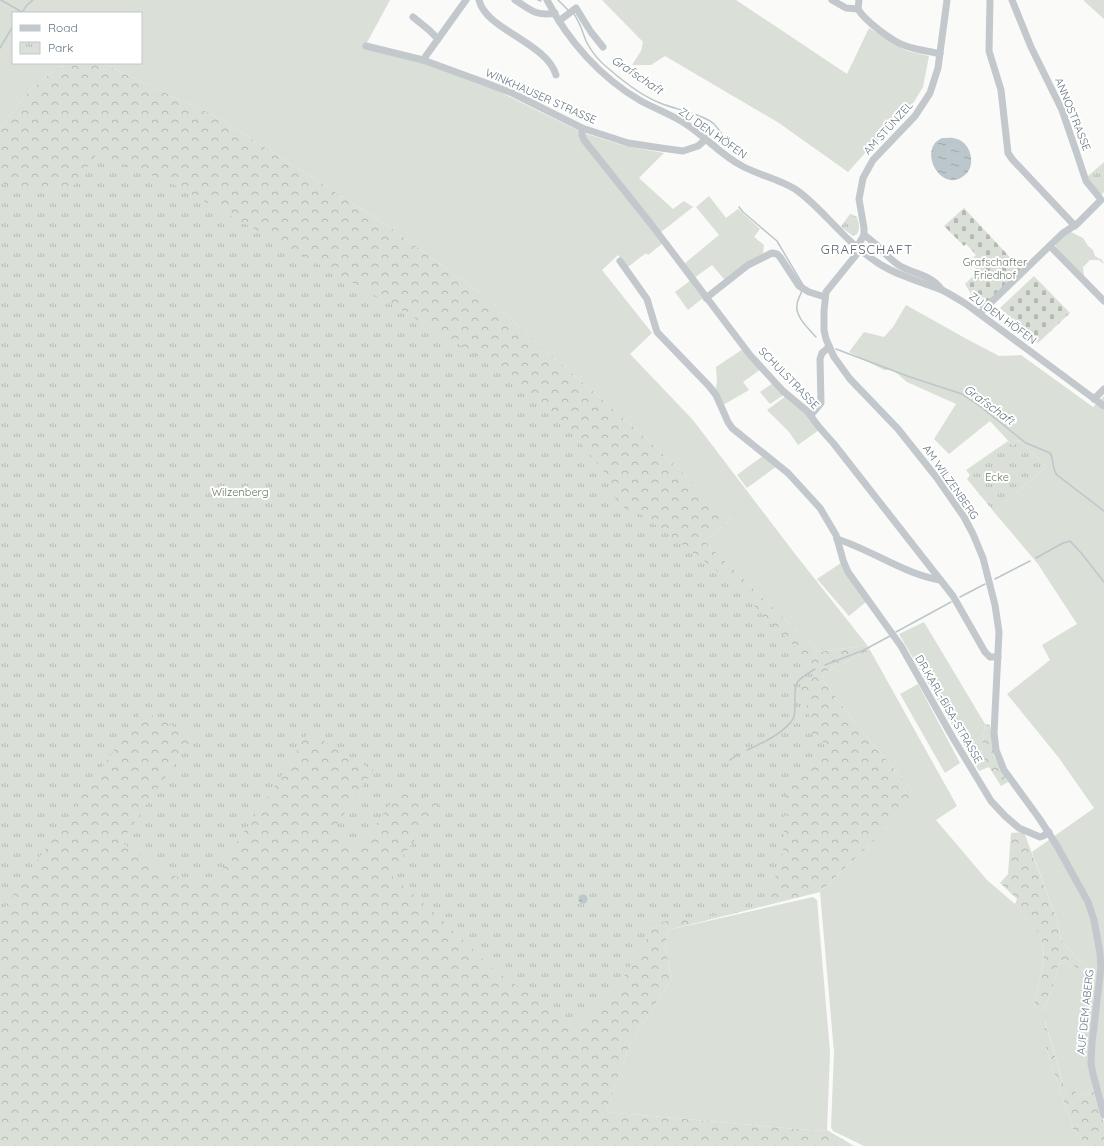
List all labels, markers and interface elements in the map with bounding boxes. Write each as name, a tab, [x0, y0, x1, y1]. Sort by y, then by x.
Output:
legend	[12, 12, 142, 64]
text: Road	[48, 20, 78, 35]
text: Park	[48, 40, 73, 55]
water label: Grafschaft	[609, 52, 667, 98]
street label: WINKHAUSER STRASSE	[483, 65, 599, 127]
street label: ANNOSTRASSE	[1052, 75, 1094, 153]
street label: AM STÜNZEL	[860, 98, 916, 158]
street label: ZU DEN HÖFEN	[676, 104, 750, 162]
district label: GRAFSCHAFT	[821, 241, 913, 257]
park label: Grafschafter Friedhof	[963, 255, 1028, 282]
street label: ZU DEN HÖFEN	[967, 289, 1039, 347]
street label: SCHULSTRASSE	[756, 344, 822, 412]
water label: Grafschaft	[961, 381, 1019, 429]
street label: AM WILZENBERG	[920, 442, 982, 522]
park label: Ecke	[985, 470, 1009, 484]
park label: Wilzenberg	[211, 485, 269, 499]
street label: DR.KARL-BISA-STRASSE	[912, 652, 986, 766]
street label: AUF DEM ABERG	[1074, 969, 1096, 1055]

